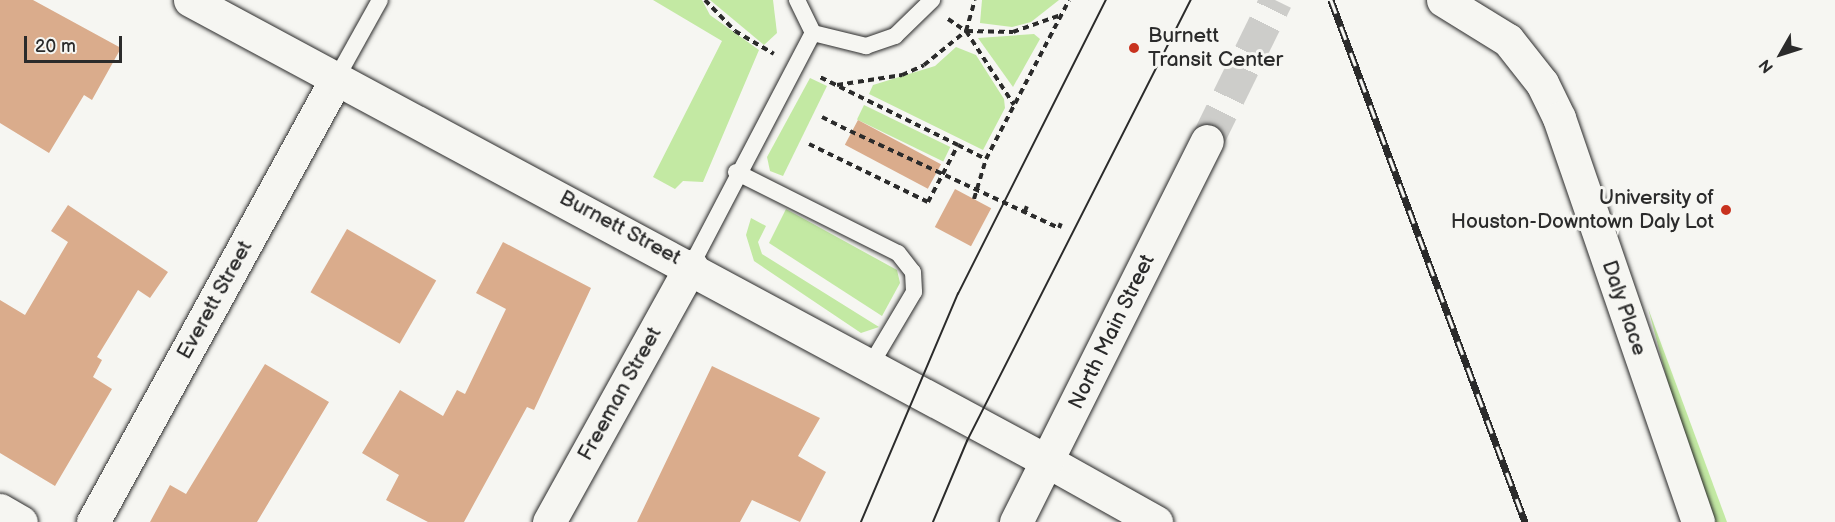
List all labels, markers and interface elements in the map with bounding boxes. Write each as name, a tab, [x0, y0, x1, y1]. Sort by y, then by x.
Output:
place label: Burnett Transit Center	[1148, 23, 1283, 73]
scale bar	[27, 24, 124, 62]
north arrow	[1751, 24, 1811, 84]
text: 20 m	[35, 36, 76, 57]
marker: Burnett Transit Center	[1125, 39, 1143, 57]
text: N	[1755, 55, 1778, 76]
street label: Burnett Street	[555, 185, 685, 271]
place label: University of Houston-Downtown Daly Lot	[1449, 185, 1714, 235]
marker: University of Houston-Downtown Daly Lot	[1719, 203, 1733, 217]
street label: Everett Street	[172, 236, 258, 364]
street label: North Main Street	[1064, 250, 1160, 414]
street label: Daly Place	[1596, 257, 1652, 359]
street label: Freeman Street	[573, 323, 667, 465]

